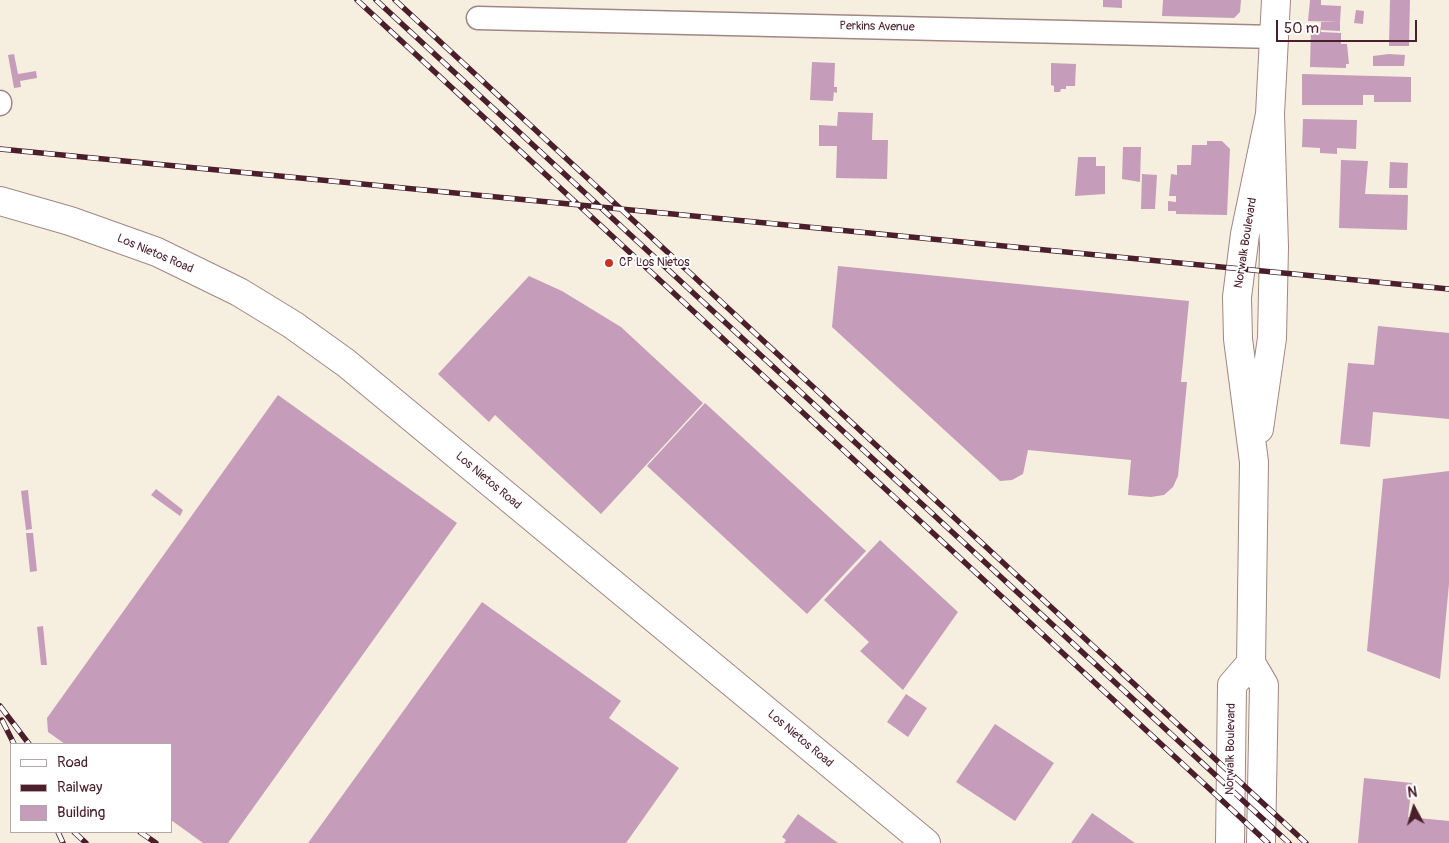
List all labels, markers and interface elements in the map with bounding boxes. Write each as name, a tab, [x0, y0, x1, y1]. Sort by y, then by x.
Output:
scale bar	[1279, 10, 1420, 42]
street label: Perkins Avenue	[839, 19, 915, 35]
text: 50 m	[1284, 19, 1319, 38]
street label: Norwalk Boulevard	[1232, 196, 1260, 290]
street label: Los Nietos Road	[115, 231, 195, 277]
place label: CP Los Nietos	[619, 256, 690, 270]
marker: CP Los Nietos	[603, 257, 615, 269]
street label: Los Nietos Road	[452, 449, 524, 513]
street label: Norwalk Boulevard	[1223, 703, 1239, 795]
street label: Los Nietos Road	[764, 707, 836, 771]
legend	[10, 743, 172, 833]
text: Road	[57, 753, 88, 772]
text: Railway	[57, 778, 102, 797]
north arrow	[1389, 783, 1439, 833]
text: N	[1407, 784, 1418, 802]
text: Building	[57, 803, 105, 822]

